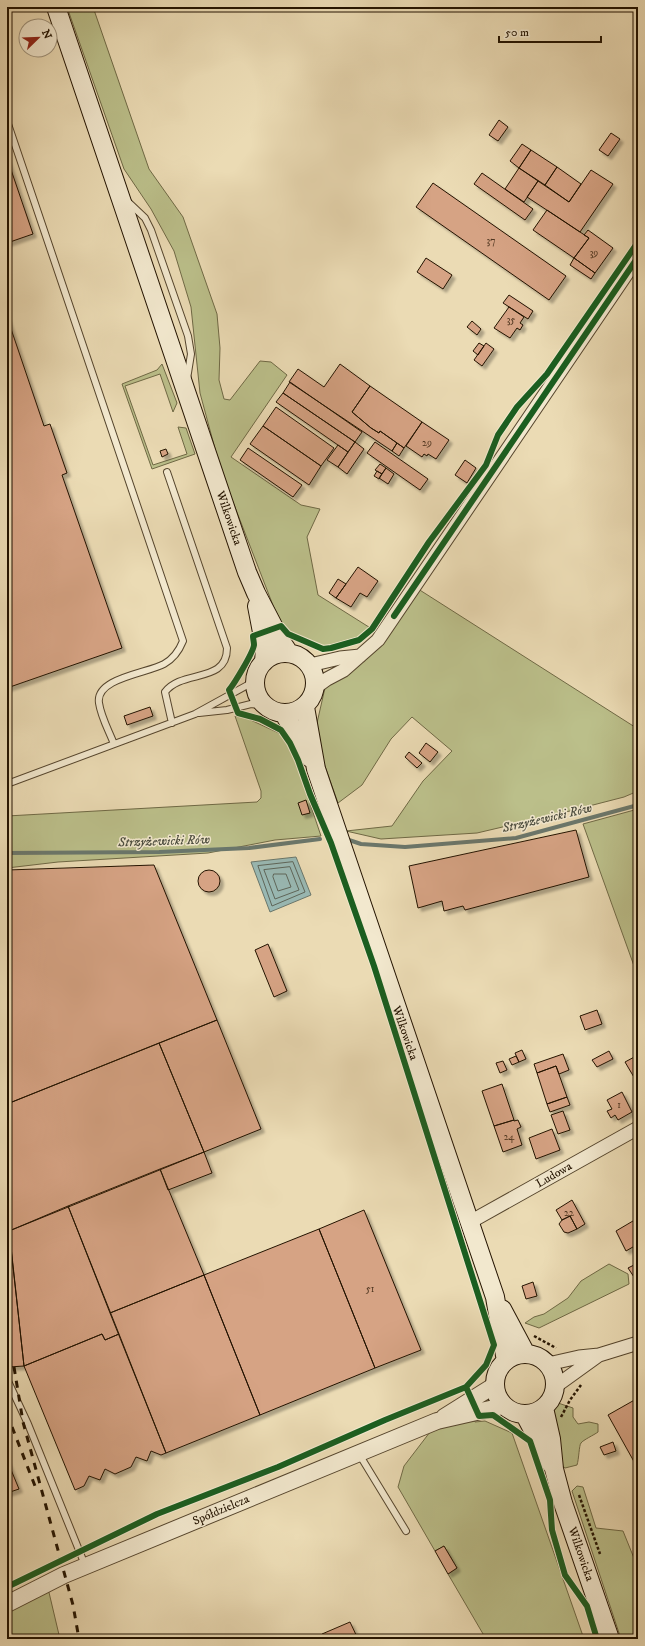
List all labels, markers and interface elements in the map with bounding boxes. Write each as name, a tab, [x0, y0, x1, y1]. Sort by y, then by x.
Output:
north arrow	[18, 18, 58, 58]
scale bar	[499, 18, 601, 44]
text: 50 m	[505, 25, 529, 40]
text: N	[38, 28, 54, 41]
house number: 37	[487, 235, 496, 247]
house number: 39	[590, 247, 598, 259]
house number: 35	[507, 314, 515, 326]
house number: 29	[422, 437, 432, 449]
street label: Wilkowicka	[212, 488, 246, 548]
water label: Strzyżewicki Rów	[499, 800, 594, 836]
water label: Strzyżewicki Rów	[117, 831, 210, 851]
street label: Wilkowicka	[388, 1003, 422, 1063]
house number: 1	[617, 1099, 621, 1111]
house number: 24	[504, 1131, 515, 1143]
street label: Ludowa	[533, 1158, 575, 1191]
house number: 22	[564, 1207, 574, 1219]
house number: 51	[366, 1283, 375, 1295]
street label: Spółdzielcza	[190, 1491, 252, 1529]
street label: Wilkowicka	[564, 1524, 598, 1584]

